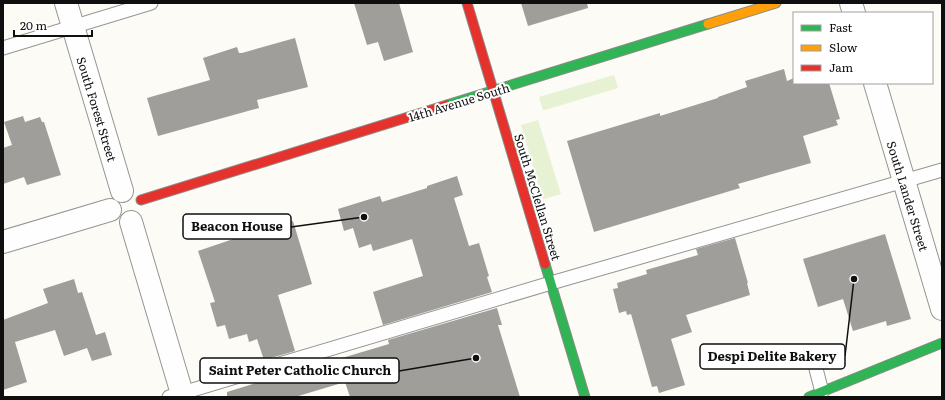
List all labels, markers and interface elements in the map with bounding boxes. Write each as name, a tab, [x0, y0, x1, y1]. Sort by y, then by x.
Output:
scale bar	[14, 12, 92, 38]
legend	[793, 12, 933, 84]
text: 20 m	[20, 16, 47, 34]
text: Fast	[829, 18, 853, 36]
text: Slow	[829, 38, 858, 56]
street label: South Forest Street	[72, 54, 122, 164]
text: Jam	[829, 58, 854, 76]
street label: 14th Avenue South	[406, 78, 512, 126]
street label: South McClellan Street	[510, 131, 566, 263]
street label: South Lander Street	[883, 139, 933, 253]
callout: Beacon House	[183, 214, 291, 239]
text: Beacon House	[191, 216, 283, 235]
callout: Despi Delite Bakery	[700, 344, 845, 369]
text: Despi Delite Bakery	[707, 346, 837, 365]
callout: Saint Peter Catholic Church	[200, 358, 399, 383]
text: Saint Peter Catholic Church	[209, 360, 391, 379]

